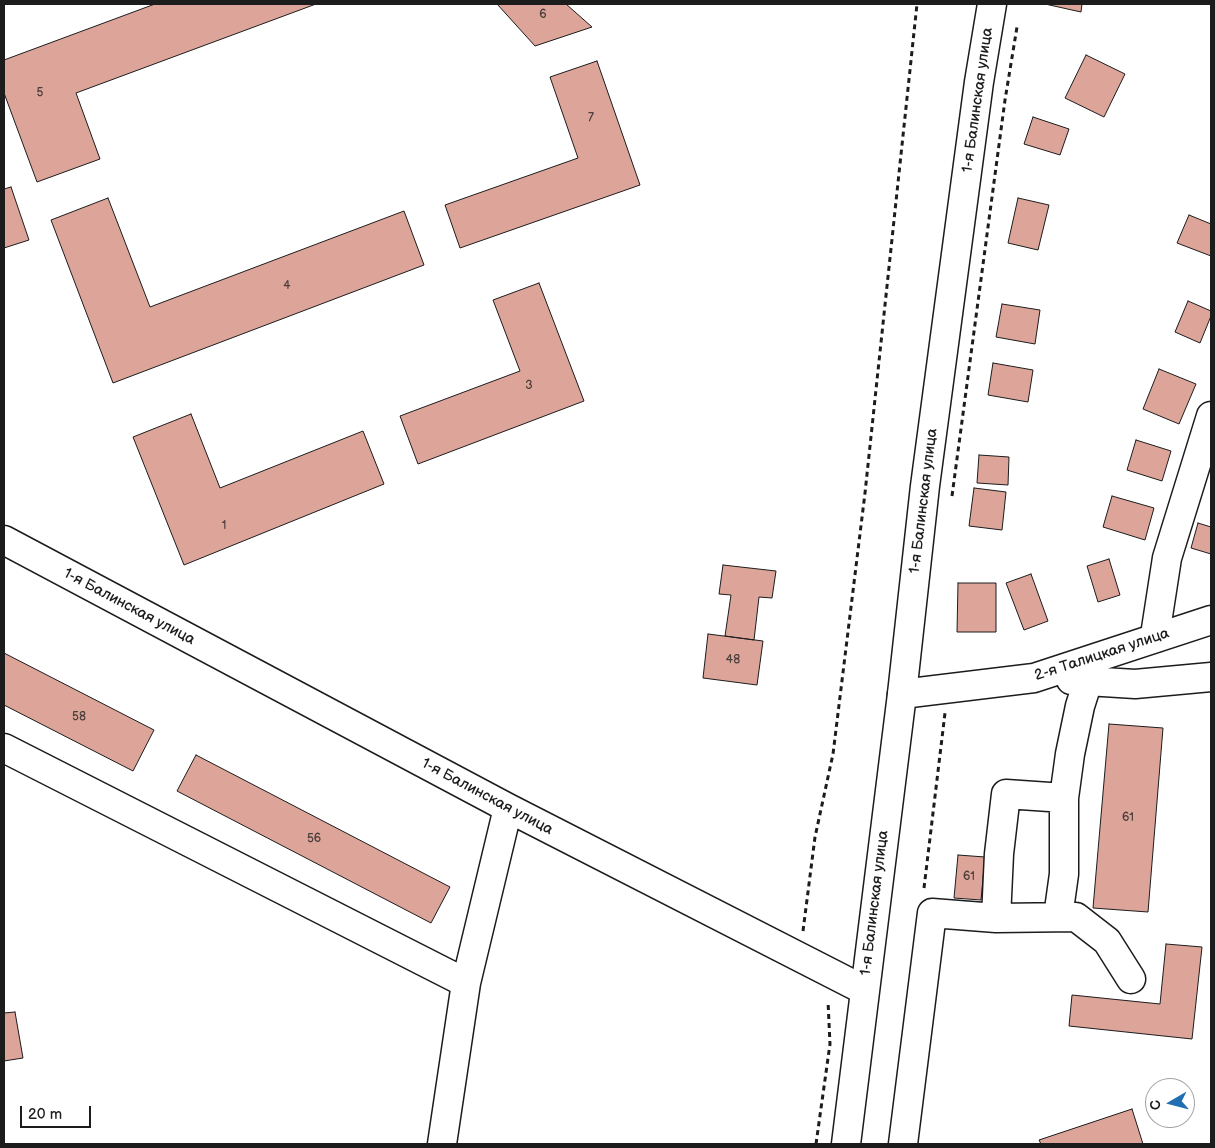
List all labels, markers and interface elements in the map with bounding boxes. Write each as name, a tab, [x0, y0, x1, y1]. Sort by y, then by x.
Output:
house number: 6	[539, 8, 547, 22]
street label: 1-я Балинская улица	[959, 26, 997, 174]
house number: 5	[37, 86, 43, 100]
house number: 7	[588, 111, 594, 125]
house number: 4	[283, 279, 291, 293]
house number: 3	[525, 379, 533, 393]
street label: 1-я Балинская улица	[906, 427, 942, 575]
house number: 1	[222, 519, 226, 533]
street label: 1-я Балинская улица	[60, 565, 198, 649]
street label: 2-я Талицкая улица	[1032, 625, 1172, 685]
house number: 48	[726, 653, 740, 667]
house number: 58	[72, 710, 86, 724]
street label: 1-я Балинская улица	[418, 755, 556, 839]
house number: 61	[1122, 811, 1134, 825]
street label: 1-я Балинская улица	[857, 829, 893, 977]
house number: 56	[307, 832, 321, 846]
house number: 61	[963, 870, 975, 884]
north arrow	[1145, 1078, 1195, 1128]
scale bar	[22, 1096, 94, 1128]
text: С	[1147, 1099, 1165, 1111]
text: 20 m	[28, 1105, 62, 1124]

